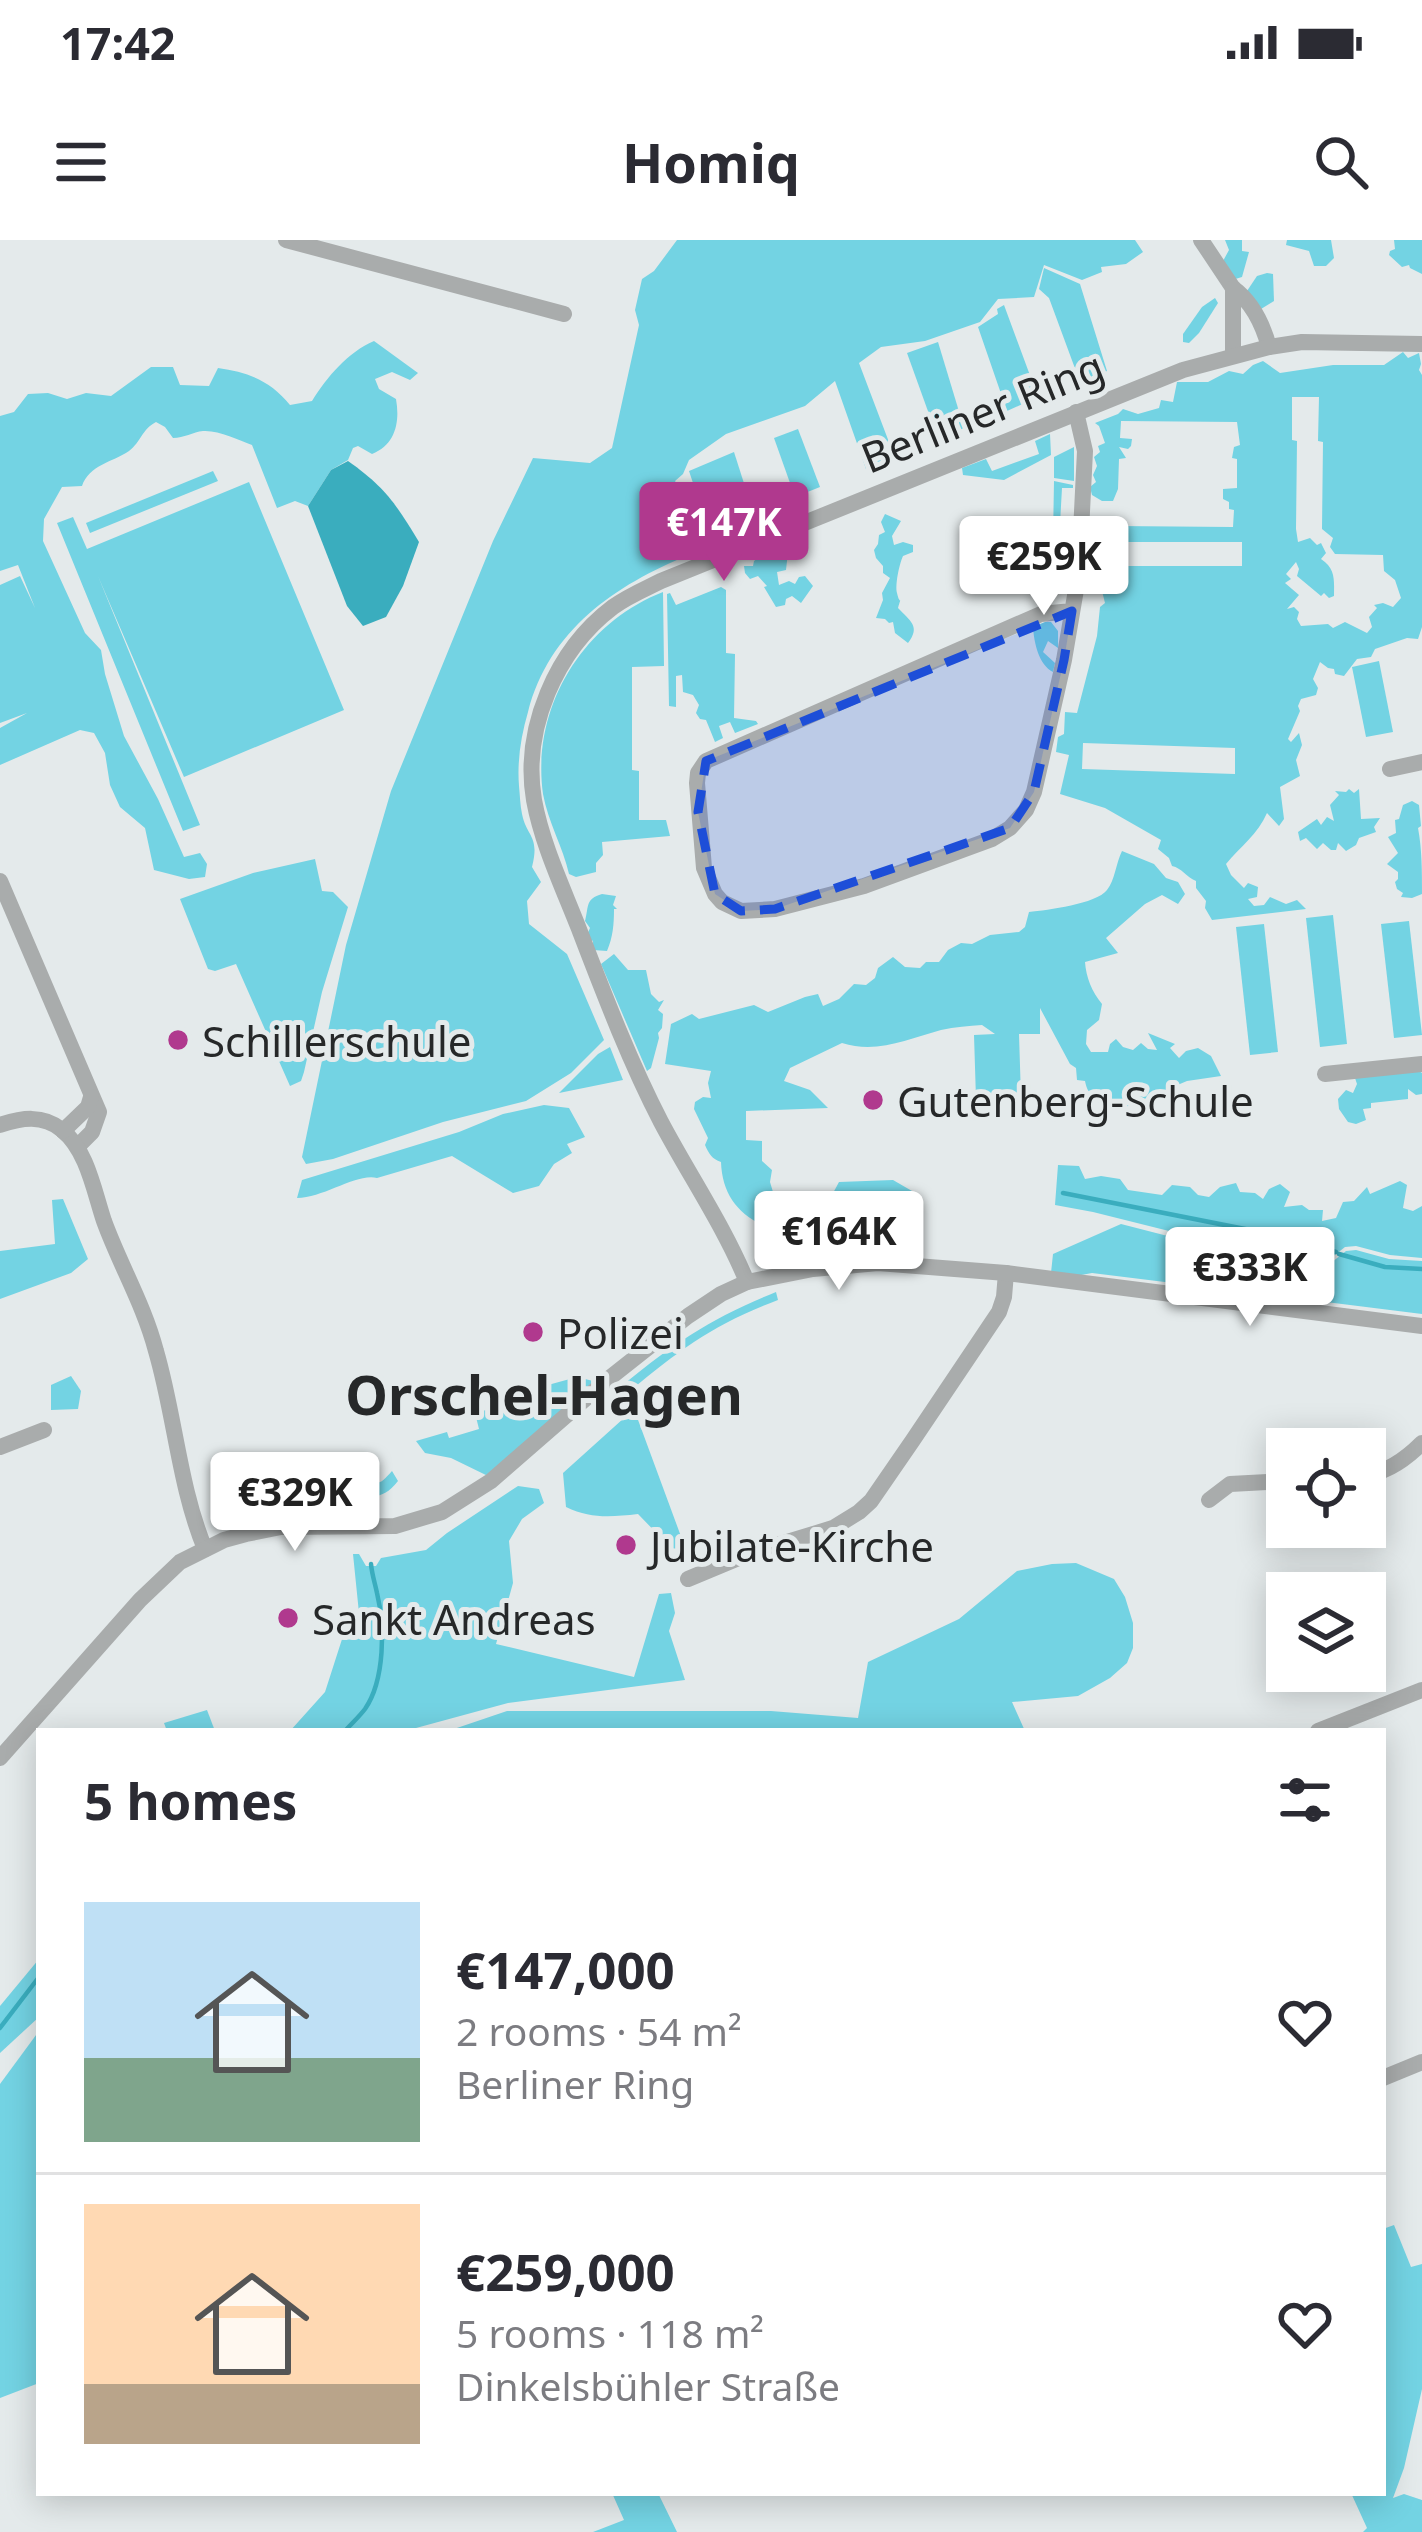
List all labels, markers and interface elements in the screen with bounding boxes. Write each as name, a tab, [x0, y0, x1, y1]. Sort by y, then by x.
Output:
text: 17:42	[60, 12, 176, 73]
text: Homiq	[622, 125, 800, 199]
icon: menu	[48, 129, 114, 195]
icon: search	[1308, 129, 1374, 195]
street label: Berliner Ring	[852, 336, 1112, 486]
pin: €147K	[640, 482, 808, 584]
text: €147K	[666, 494, 782, 547]
pin: €259K	[960, 516, 1128, 618]
text: €259K	[986, 528, 1102, 581]
place label: Schillerschule	[202, 1012, 471, 1069]
marker: Schillerschule	[165, 1027, 191, 1053]
place label: Gutenberg-Schule	[897, 1072, 1254, 1129]
marker: Gutenberg-Schule	[860, 1087, 886, 1113]
pin: €164K	[755, 1191, 923, 1293]
text: €164K	[781, 1203, 897, 1256]
pin: €333K	[1166, 1227, 1334, 1329]
text: €333K	[1192, 1239, 1308, 1292]
place label: Polizei	[557, 1304, 684, 1361]
marker: Polizei	[520, 1319, 546, 1345]
district label: Orschel-Hagen	[345, 1357, 743, 1431]
map controls	[1266, 1428, 1386, 1692]
button: locate	[1266, 1428, 1386, 1548]
pin: €329K	[211, 1452, 379, 1554]
text: €329K	[237, 1464, 353, 1517]
place label: Jubilate-Kirche	[646, 1517, 934, 1574]
marker: Jubilate-Kirche	[613, 1532, 639, 1558]
button: layers	[1266, 1572, 1386, 1692]
place label: Sankt Andreas	[312, 1590, 596, 1647]
marker: Sankt Andreas	[275, 1605, 301, 1631]
text: 5 homes	[84, 1765, 297, 1835]
icon: filters	[1272, 1767, 1338, 1833]
text: €147,000	[456, 1934, 675, 2004]
icon: home	[180, 1950, 324, 2094]
icon: heart	[1272, 1989, 1338, 2055]
text: 2 rooms · 54 m²	[456, 2004, 742, 2057]
text: Berliner Ring	[456, 2057, 694, 2110]
text: €259,000	[456, 2236, 675, 2306]
icon: home	[180, 2252, 324, 2396]
icon: heart	[1272, 2291, 1338, 2357]
text: 5 rooms · 118 m²	[456, 2306, 764, 2359]
text: Dinkelsbühler Straße	[456, 2359, 840, 2412]

